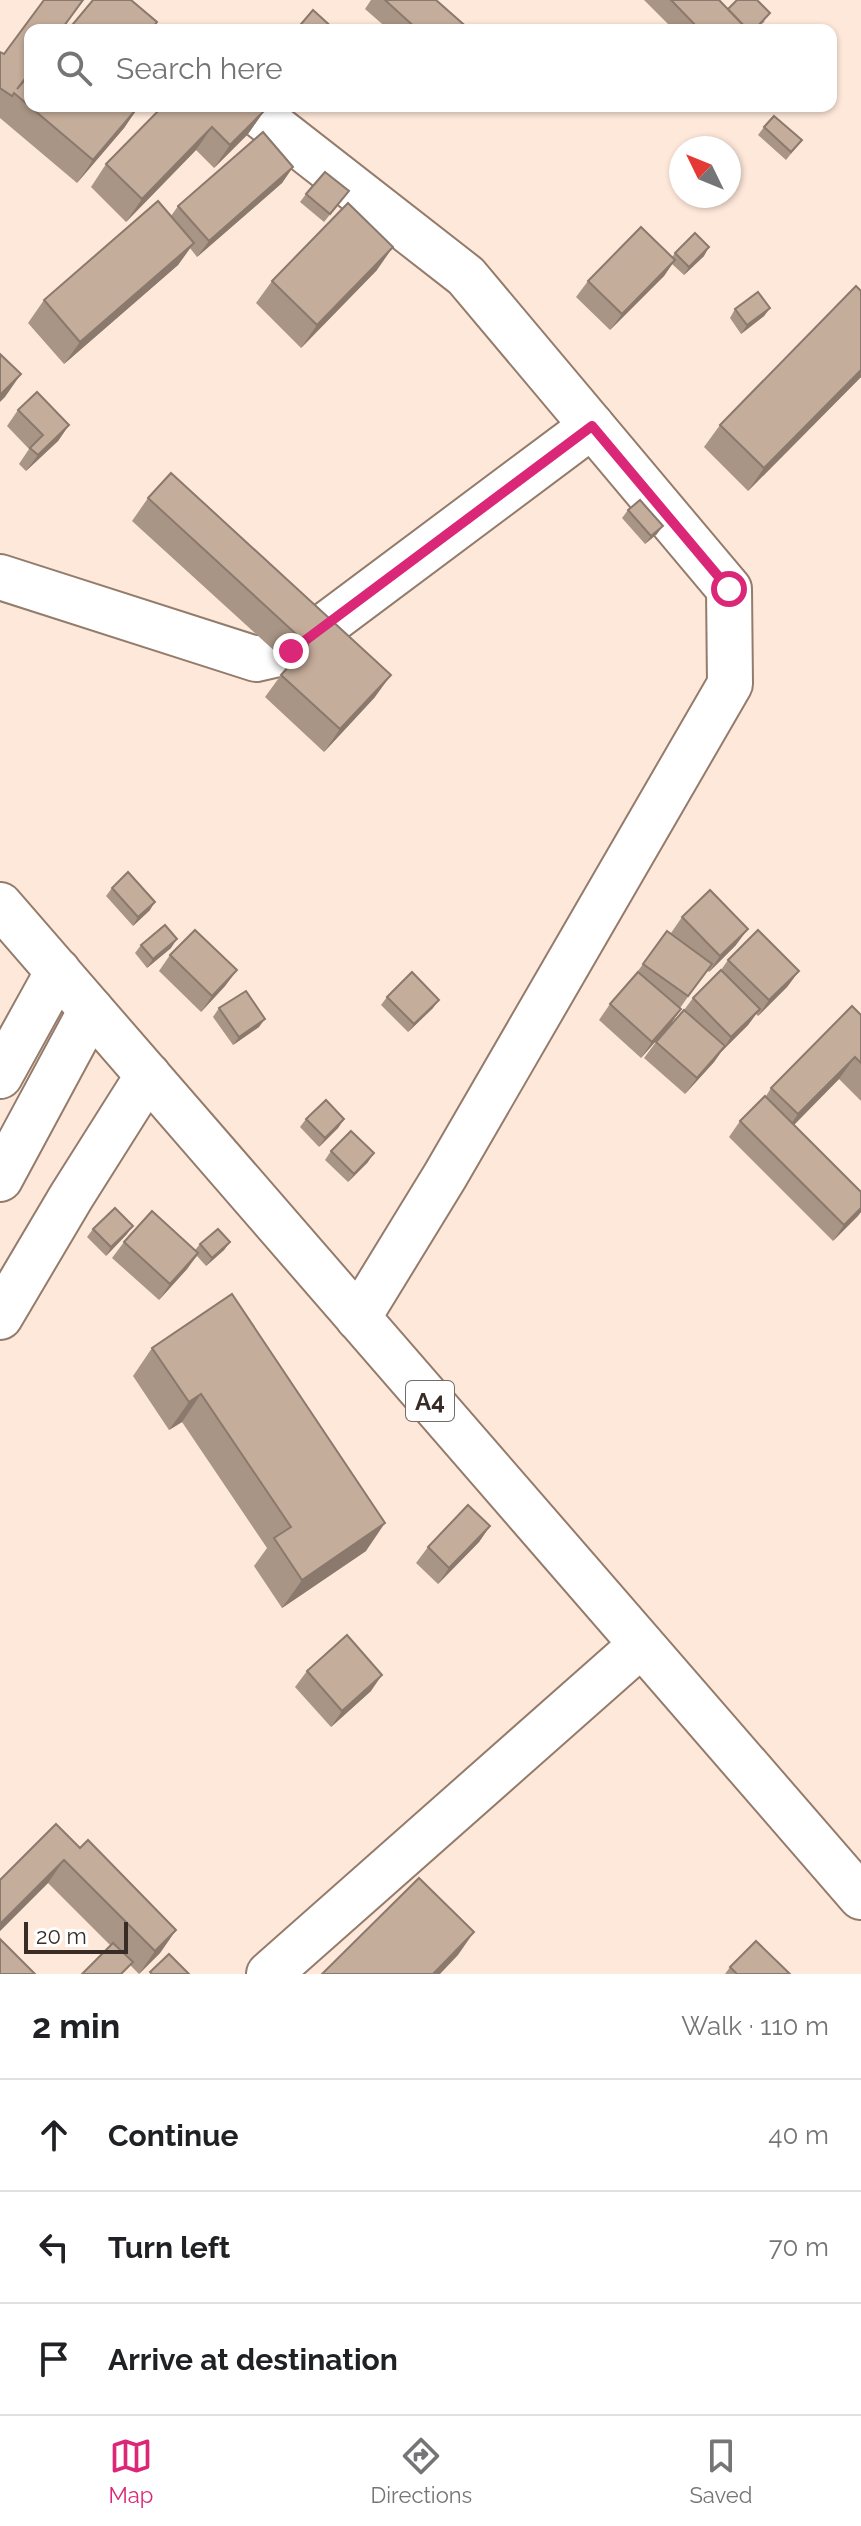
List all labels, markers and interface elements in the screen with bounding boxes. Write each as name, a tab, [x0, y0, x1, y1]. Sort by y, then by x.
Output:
search box	[24, 24, 837, 112]
icon: search	[52, 46, 96, 90]
text: Search here	[116, 51, 283, 86]
north arrow	[669, 136, 741, 208]
route start	[711, 571, 747, 607]
route end	[273, 633, 309, 669]
road number: A4	[406, 1381, 454, 1421]
scale bar	[24, 1918, 128, 1954]
text: 20 m	[36, 1923, 87, 1949]
text: 2 min	[32, 2006, 120, 2046]
text: Walk · 110 m	[681, 2011, 829, 2041]
icon: ahead	[32, 2113, 76, 2157]
text: Continue	[108, 2118, 239, 2153]
text: 40 m	[768, 2120, 829, 2150]
icon: left	[32, 2225, 76, 2269]
text: Turn left	[108, 2230, 230, 2265]
text: 70 m	[769, 2232, 829, 2262]
icon: arrive	[32, 2337, 76, 2381]
text: Arrive at destination	[108, 2342, 398, 2377]
tab: Map	[109, 2434, 153, 2508]
tab: Directions	[371, 2434, 472, 2508]
tab: Saved	[689, 2434, 752, 2508]

